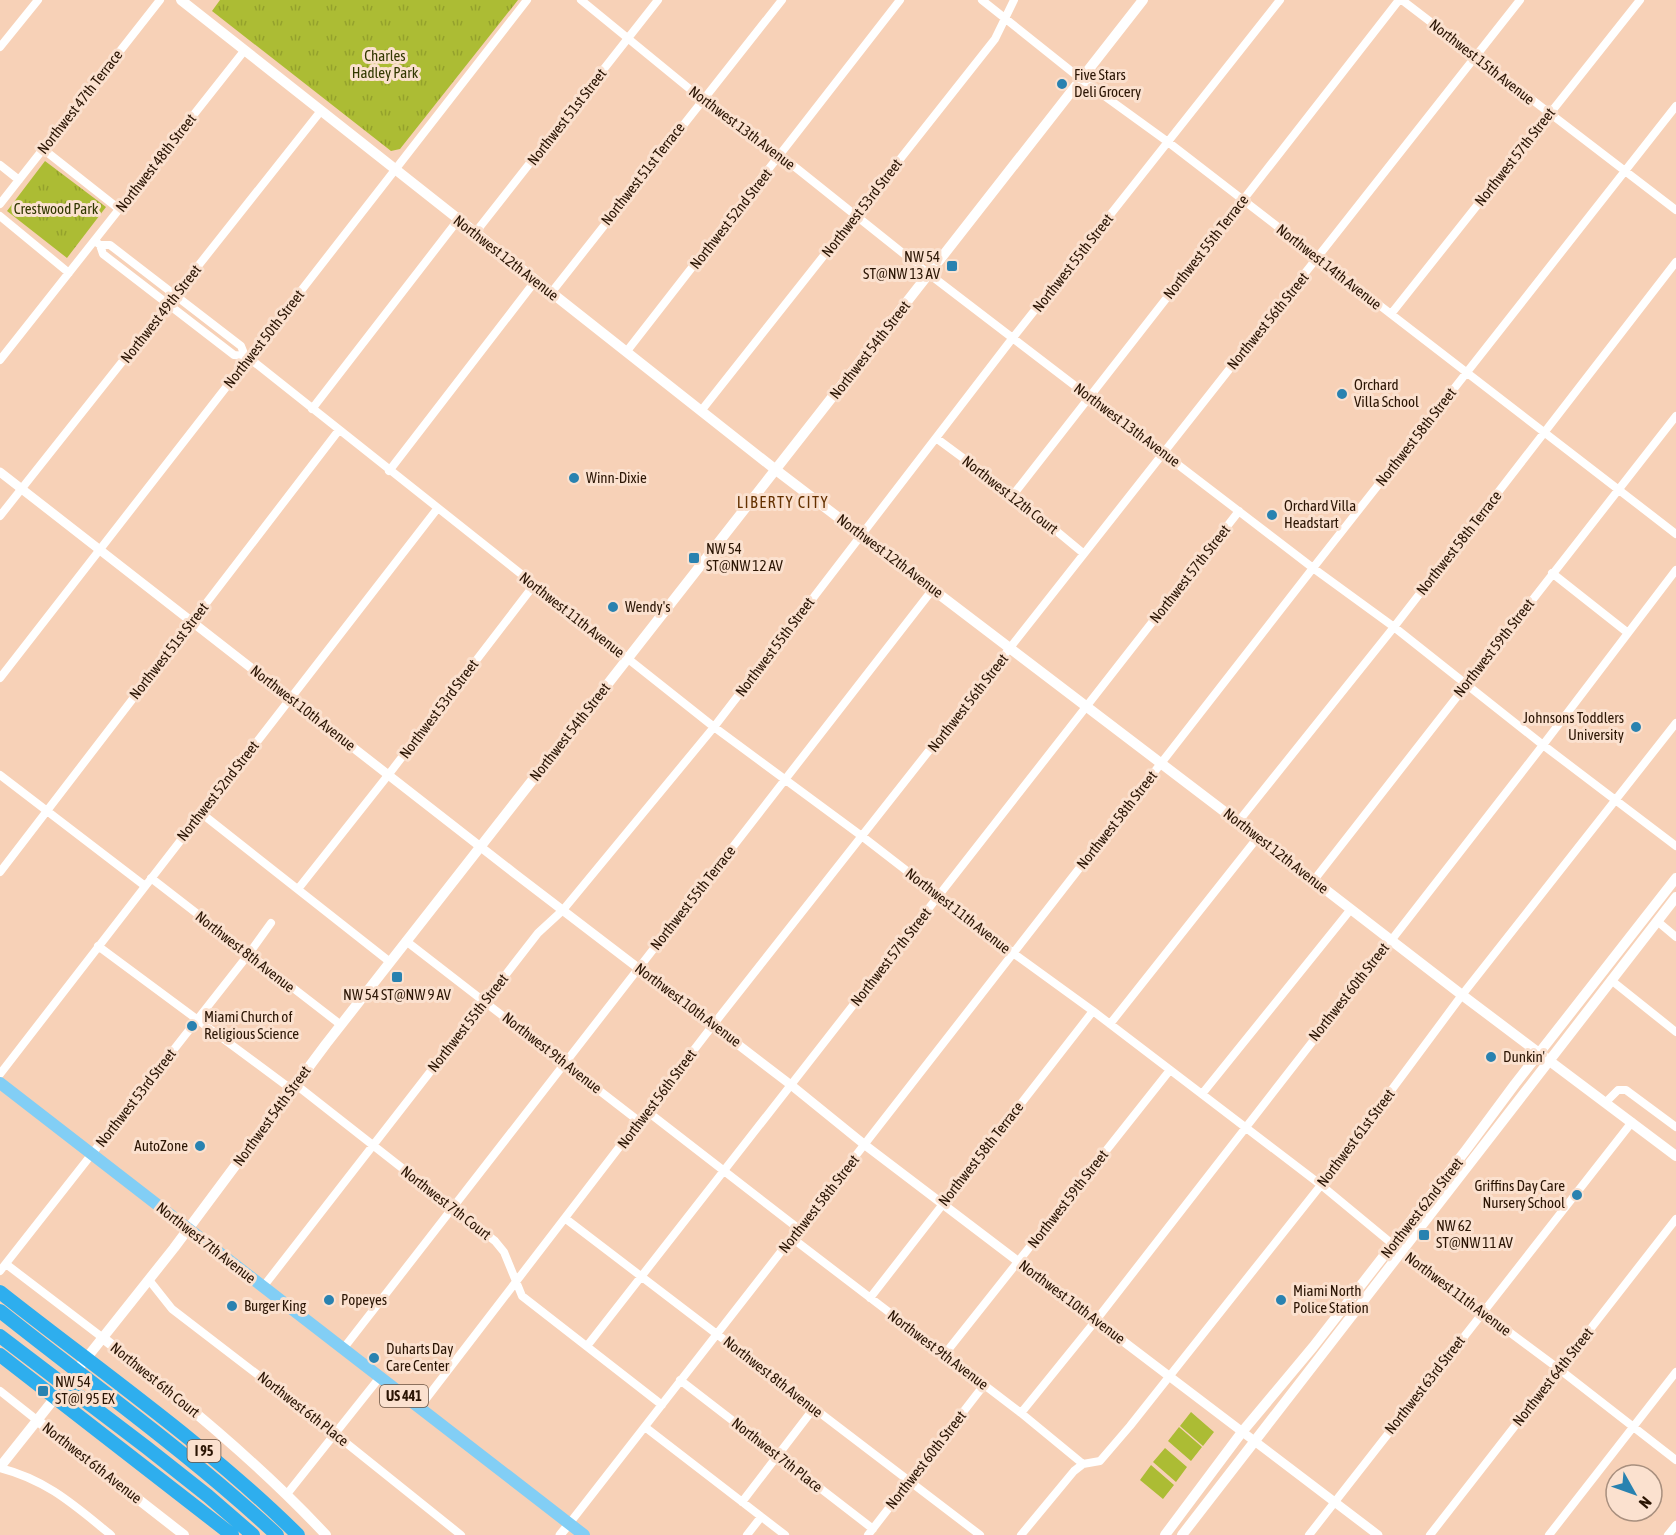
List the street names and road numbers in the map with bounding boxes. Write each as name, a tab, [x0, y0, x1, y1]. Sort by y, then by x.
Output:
street label: Northwest 15th Avenue	[1427, 15, 1538, 108]
street label: Northwest 47th Terrace	[34, 46, 126, 157]
street label: Northwest 51st Street	[524, 65, 610, 168]
street label: Northwest 13th Avenue	[686, 82, 799, 173]
street label: Northwest 57th Street	[1471, 104, 1558, 209]
street label: Northwest 48th Street	[112, 110, 199, 215]
street label: Northwest 51st Terrace	[597, 119, 688, 228]
street label: Northwest 53rd Street	[818, 155, 905, 260]
street label: Northwest 52nd Street	[686, 165, 775, 272]
street label: Northwest 55th Terrace	[1160, 191, 1252, 302]
street label: Northwest 55th Street	[1029, 210, 1116, 315]
street label: Northwest 12th Avenue	[451, 211, 562, 304]
street label: Northwest 14th Avenue	[1274, 220, 1385, 313]
street label: Northwest 49th Street	[117, 261, 204, 366]
street label: Northwest 56th Street	[1223, 269, 1312, 373]
street label: Northwest 50th Street	[220, 286, 307, 391]
street label: Northwest 54th Street	[826, 297, 913, 402]
street label: Northwest 13th Avenue	[1071, 379, 1184, 470]
street label: Northwest 58th Street	[1372, 384, 1459, 489]
street label: Northwest 12th Court	[959, 452, 1061, 537]
street label: Northwest 58th Terrace	[1413, 487, 1505, 598]
street label: Northwest 12th Avenue	[834, 510, 947, 601]
street label: Northwest 57th Street	[1146, 521, 1233, 626]
street label: Northwest 11th Avenue	[517, 568, 628, 661]
street label: Northwest 55th Street	[732, 594, 817, 700]
street label: Northwest 59th Street	[1450, 595, 1537, 700]
street label: Northwest 51st Street	[126, 599, 212, 702]
street label: Northwest 56th Street	[924, 650, 1011, 755]
street label: Northwest 53rd Street	[396, 656, 481, 762]
street label: Northwest 10th Avenue	[248, 661, 359, 754]
street label: Northwest 54th Street	[526, 679, 613, 784]
street label: Northwest 52nd Street	[173, 737, 262, 844]
street label: Northwest 58th Street	[1073, 767, 1160, 872]
street label: Northwest 12th Avenue	[1221, 804, 1332, 897]
street label: Northwest 55th Terrace	[647, 842, 739, 953]
street label: Northwest 11th Avenue	[903, 864, 1014, 957]
street label: Northwest 57th Street	[847, 904, 934, 1009]
street label: Northwest 8th Avenue	[192, 908, 298, 996]
street label: Northwest 60th Street	[1305, 939, 1392, 1044]
street label: Northwest 10th Avenue	[632, 959, 745, 1050]
street label: Northwest 55th Street	[424, 970, 511, 1075]
street label: Northwest 9th Avenue	[499, 1009, 605, 1097]
street label: Northwest 53rd Street	[92, 1045, 179, 1150]
street label: Northwest 56th Street	[614, 1046, 699, 1152]
street label: Northwest 54th Street	[230, 1062, 314, 1169]
street label: Northwest 61st Street	[1313, 1086, 1398, 1190]
street label: Northwest 58th Terrace	[935, 1098, 1027, 1209]
street label: Northwest 59th Street	[1024, 1146, 1111, 1251]
street label: Northwest 58th Street	[775, 1151, 862, 1256]
street label: Northwest 62nd Street	[1377, 1154, 1466, 1261]
street label: Northwest 7th Court	[398, 1162, 495, 1243]
street label: Northwest 7th Avenue	[153, 1199, 259, 1287]
street label: Northwest 11th Avenue	[1402, 1248, 1515, 1339]
street label: Northwest 10th Avenue	[1016, 1256, 1129, 1347]
street label: Northwest 9th Avenue	[885, 1306, 992, 1393]
street label: Northwest 64th Street	[1509, 1324, 1596, 1429]
street label: Northwest 63rd Street	[1381, 1332, 1468, 1437]
street label: Northwest 8th Avenue	[720, 1333, 826, 1421]
street label: Northwest 6th Court	[107, 1339, 203, 1421]
street label: Northwest 6th Place	[255, 1368, 352, 1449]
road number: US 441	[380, 1385, 428, 1407]
street label: Northwest 60th Street	[882, 1407, 969, 1512]
street label: Northwest 7th Place	[729, 1414, 826, 1495]
street label: Northwest 6th Avenue	[39, 1419, 145, 1507]
road number: I 95	[188, 1440, 220, 1462]

